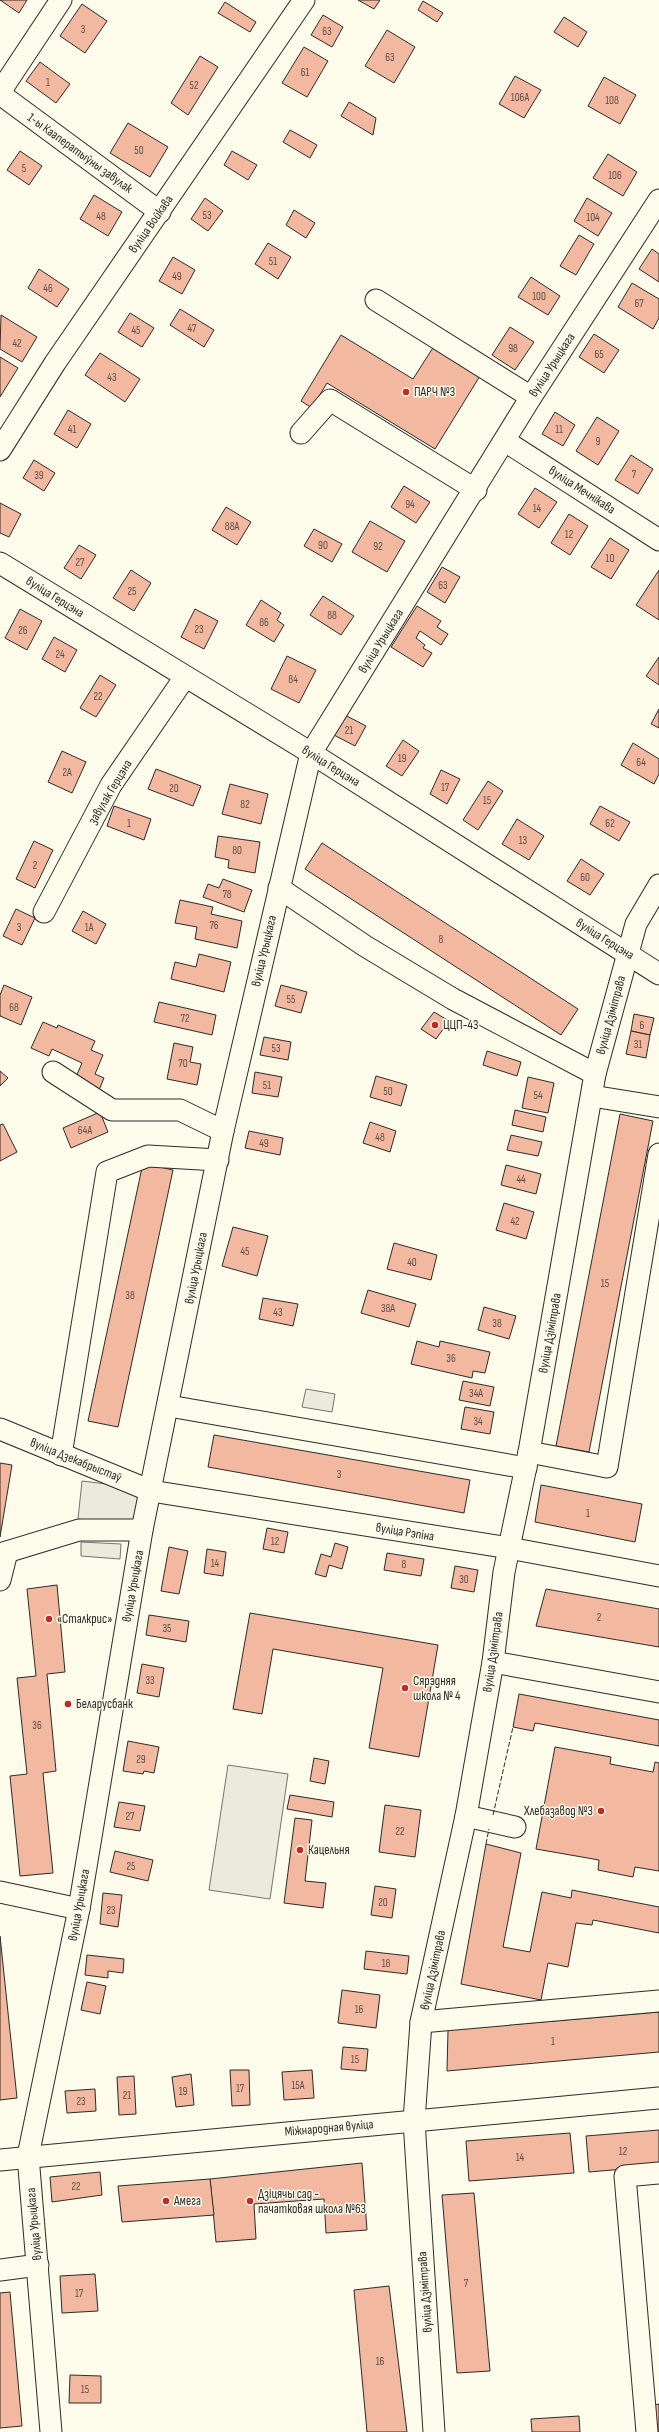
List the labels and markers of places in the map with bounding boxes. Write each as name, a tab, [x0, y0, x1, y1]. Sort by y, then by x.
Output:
place label: ПАРЧ №3	[414, 384, 455, 400]
marker: ПАРЧ №3	[401, 387, 411, 397]
place label: ЦЦП-43	[443, 1017, 478, 1033]
marker: ЦЦП-43	[430, 1020, 440, 1030]
place label: «Сталкрис»	[57, 1611, 112, 1627]
marker: «Сталкрис»	[44, 1614, 54, 1624]
place label: Сярэдняя школа № 4	[413, 1673, 461, 1704]
marker: Сярэдняя школа № 4	[400, 1683, 410, 1693]
place label: Беларусбанк	[76, 1696, 133, 1712]
marker: Беларусбанк	[63, 1699, 73, 1709]
place label: Хлебазавод №3	[523, 1803, 593, 1819]
marker: Хлебазавод №3	[596, 1806, 606, 1816]
place label: Кацельня	[308, 1842, 350, 1858]
marker: Кацельня	[295, 1845, 305, 1855]
place label: Дзіцячы сад - пачатковая школа №63	[258, 2186, 366, 2217]
place label: Амега	[173, 2193, 201, 2209]
marker: Амега	[161, 2196, 171, 2206]
marker: Дзіцячы сад - пачатковая школа №63	[245, 2196, 255, 2206]

